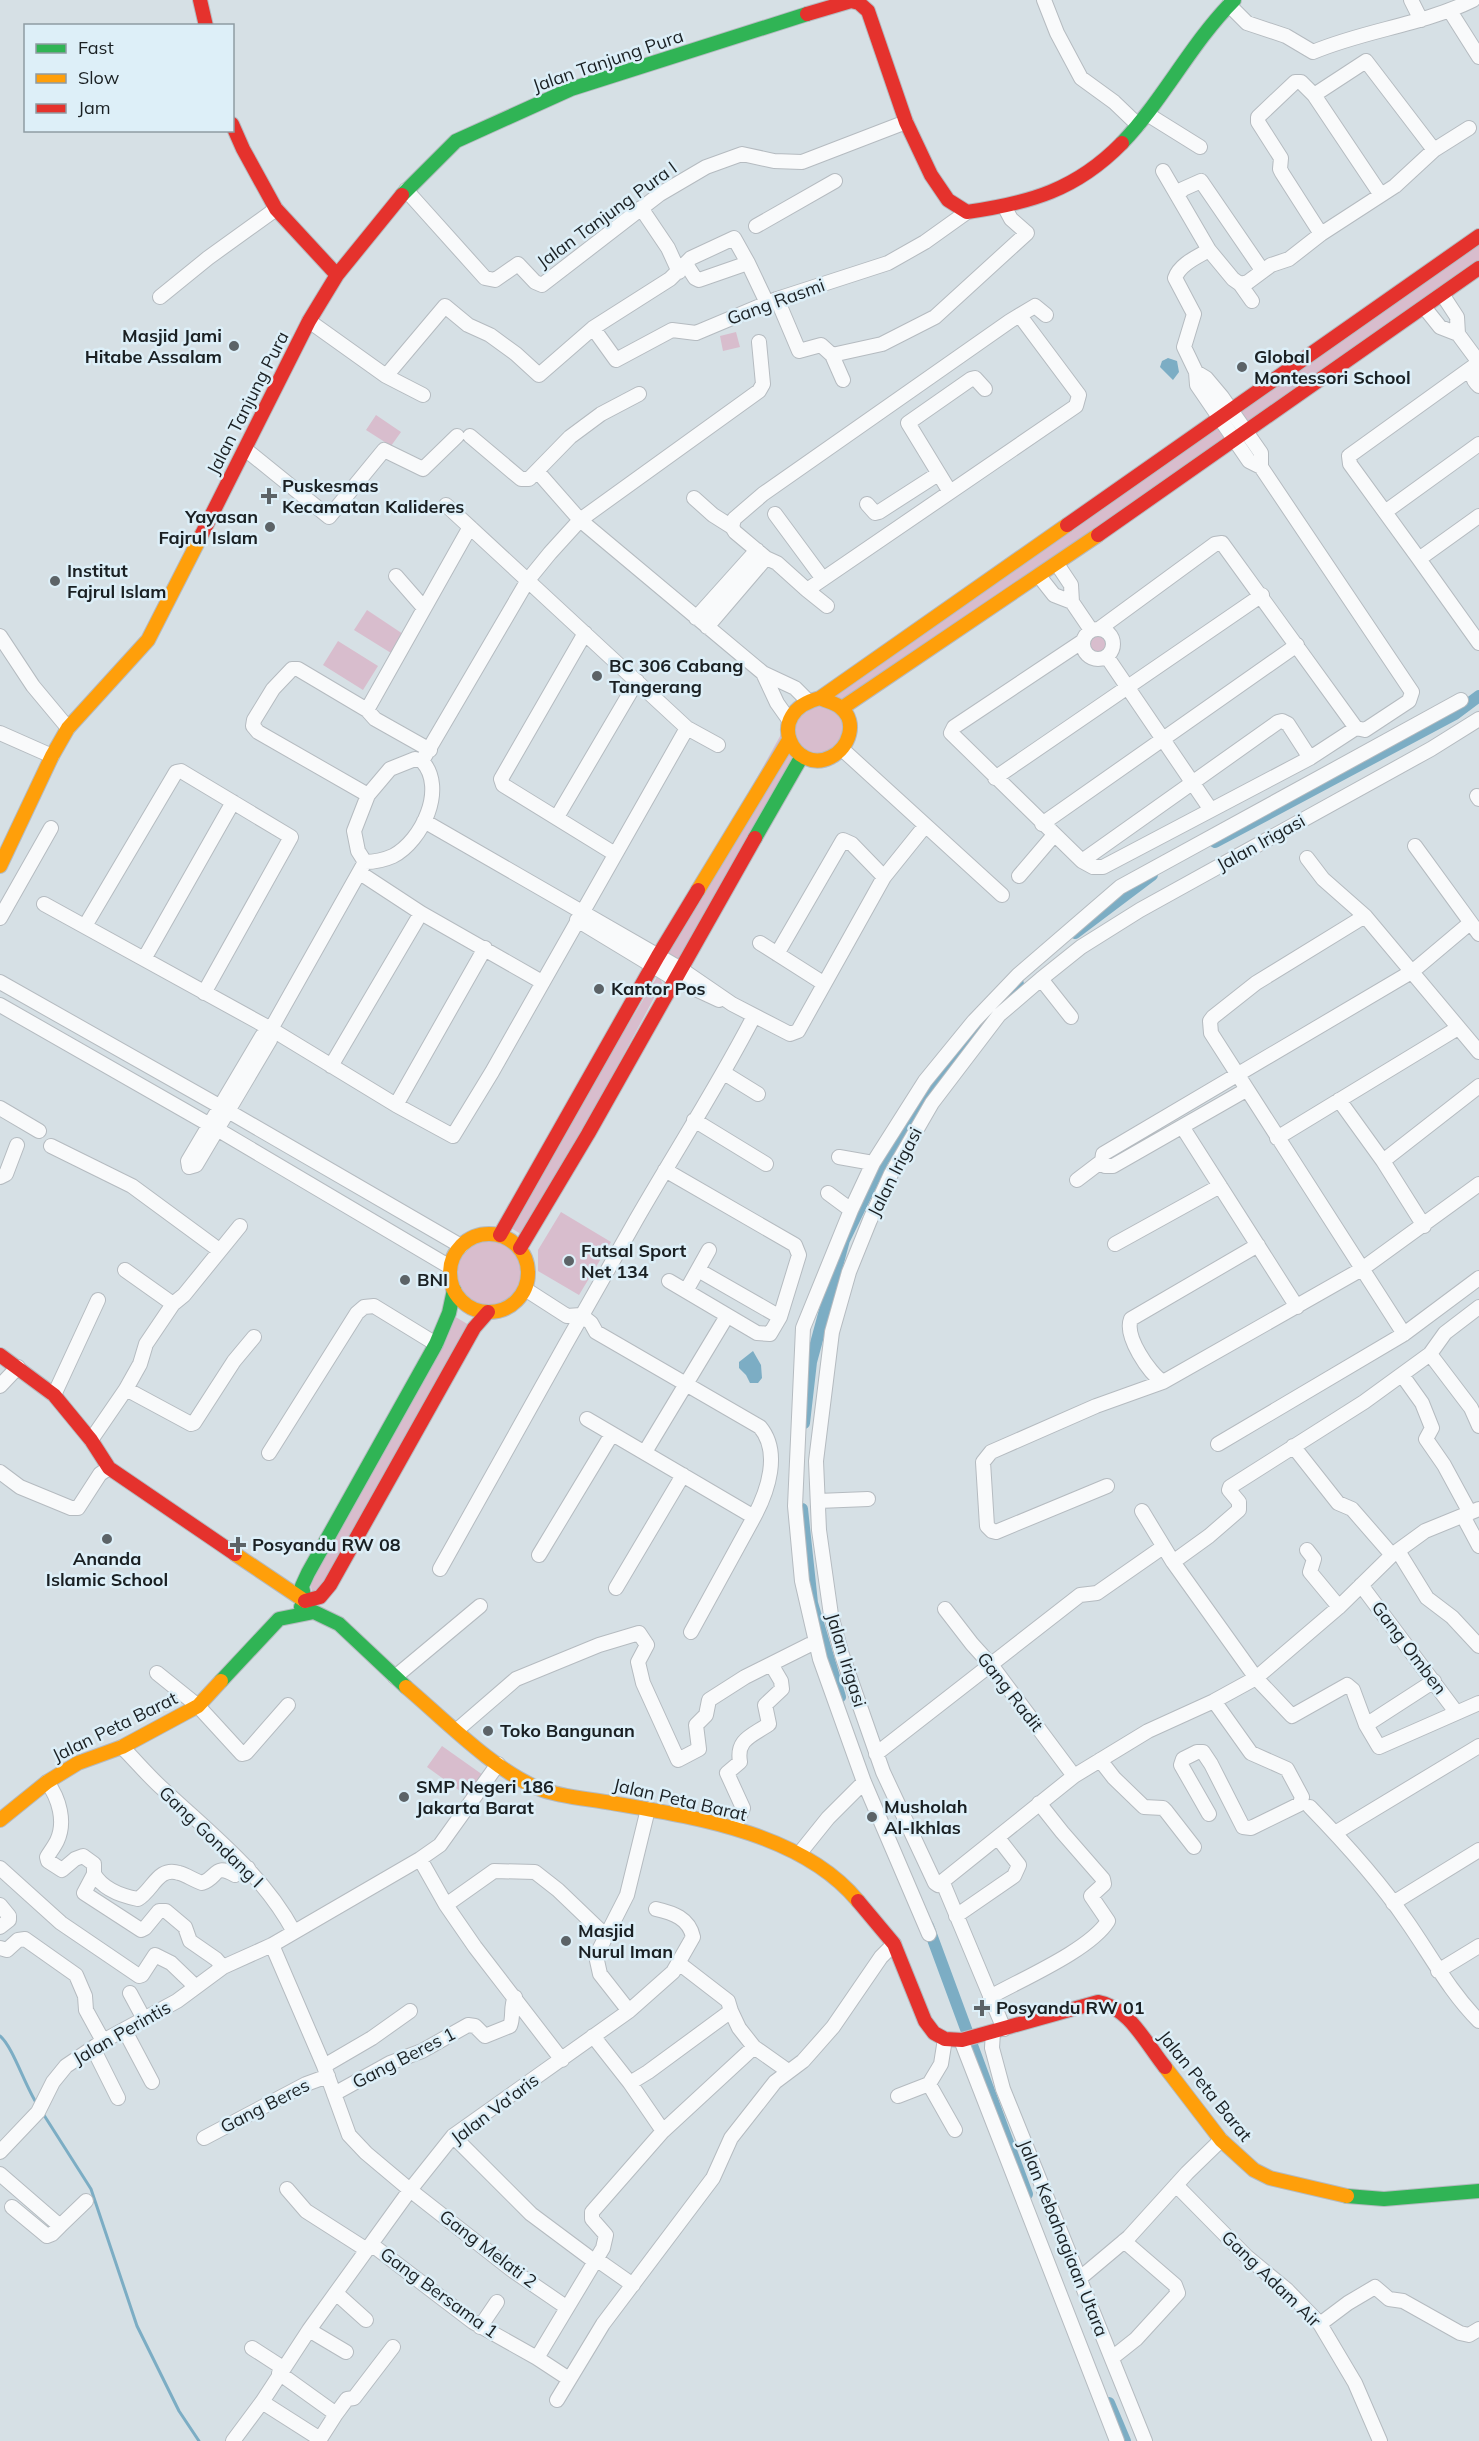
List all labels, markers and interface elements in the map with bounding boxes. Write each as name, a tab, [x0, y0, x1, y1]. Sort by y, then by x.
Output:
legend	[24, 24, 234, 132]
street label: Jalan Tanjung Pura	[529, 24, 686, 97]
text: Fast	[78, 36, 114, 59]
text: Slow	[78, 66, 120, 89]
text: Jam	[78, 96, 111, 119]
street label: Jalan Tanjung Pura I	[532, 156, 681, 273]
street label: Gang Rasmi	[724, 273, 828, 330]
place label: Masjid Jami Hitabe Assalam	[85, 324, 222, 368]
street label: Jalan Tanjung Pura	[201, 327, 294, 478]
marker: Masjid Jami Hitabe Assalam	[227, 339, 241, 353]
place label: Global Montessori School	[1254, 345, 1411, 389]
marker: Global Montessori School	[1235, 360, 1249, 374]
place label: Puskesmas Kecamatan Kalideres	[282, 474, 464, 518]
marker: Puskesmas Kecamatan Kalideres	[260, 487, 278, 505]
place label: Yayasan Fajrul Islam	[159, 505, 258, 549]
marker: Yayasan Fajrul Islam	[263, 520, 277, 534]
place label: Institut Fajrul Islam	[67, 559, 166, 603]
marker: Institut Fajrul Islam	[48, 574, 62, 588]
place label: BC 306 Cabang Tangerang	[609, 654, 744, 698]
marker: BC 306 Cabang Tangerang	[590, 669, 604, 683]
street label: Jalan Irigasi	[1213, 809, 1309, 876]
place label: Kantor Pos	[611, 977, 706, 1000]
marker: Kantor Pos	[592, 982, 606, 996]
street label: Jalan Irigasi	[862, 1123, 927, 1220]
place label: Futsal Sport Net 134	[581, 1239, 686, 1283]
marker: Futsal Sport Net 134	[562, 1254, 576, 1268]
place label: BNI	[417, 1268, 448, 1291]
marker: BNI	[398, 1273, 412, 1287]
marker: Ananda Islamic School	[100, 1532, 114, 1546]
place label: Posyandu RW 08	[252, 1533, 401, 1556]
marker: Posyandu RW 08	[229, 1536, 247, 1554]
place label: Ananda Islamic School	[46, 1547, 168, 1591]
street label: Gang Omben	[1367, 1596, 1452, 1699]
street label: Jalan Irigasi	[821, 1610, 872, 1710]
street label: Gang Radit	[972, 1647, 1049, 1736]
street label: Jalan Peta Barat	[48, 1686, 181, 1767]
place label: Toko Bangunan	[500, 1719, 635, 1742]
marker: Toko Bangunan	[481, 1724, 495, 1738]
street label: Jalan Peta Barat	[611, 1773, 749, 1826]
place label: SMP Negeri 186 Jakarta Barat	[416, 1775, 554, 1819]
street label: Gang Gondang I	[154, 1781, 268, 1892]
marker: SMP Negeri 186 Jakarta Barat	[397, 1790, 411, 1804]
place label: Musholah Al-Ikhlas	[884, 1795, 968, 1839]
marker: Musholah Al-Ikhlas	[865, 1810, 879, 1824]
place label: Masjid Nurul Iman	[578, 1919, 673, 1963]
marker: Masjid Nurul Iman	[559, 1934, 573, 1948]
street label: Jalan Perintis	[69, 1995, 175, 2070]
place label: Posyandu RW 01	[996, 1996, 1145, 2019]
marker: Posyandu RW 01	[973, 1999, 991, 2017]
street label: Gang Beres 1	[348, 2022, 459, 2093]
street label: Jalan Peta Barat	[1153, 2025, 1257, 2146]
street label: Jalan Va'aris	[446, 2068, 543, 2149]
street label: Gang Beres	[216, 2073, 313, 2138]
street label: Jalan Kebahagiaan Utara	[1013, 2136, 1114, 2340]
street label: Gang Melati 2	[435, 2204, 542, 2293]
street label: Gang Adam Air	[1217, 2225, 1326, 2332]
street label: Gang Bersama 1	[376, 2242, 503, 2343]

